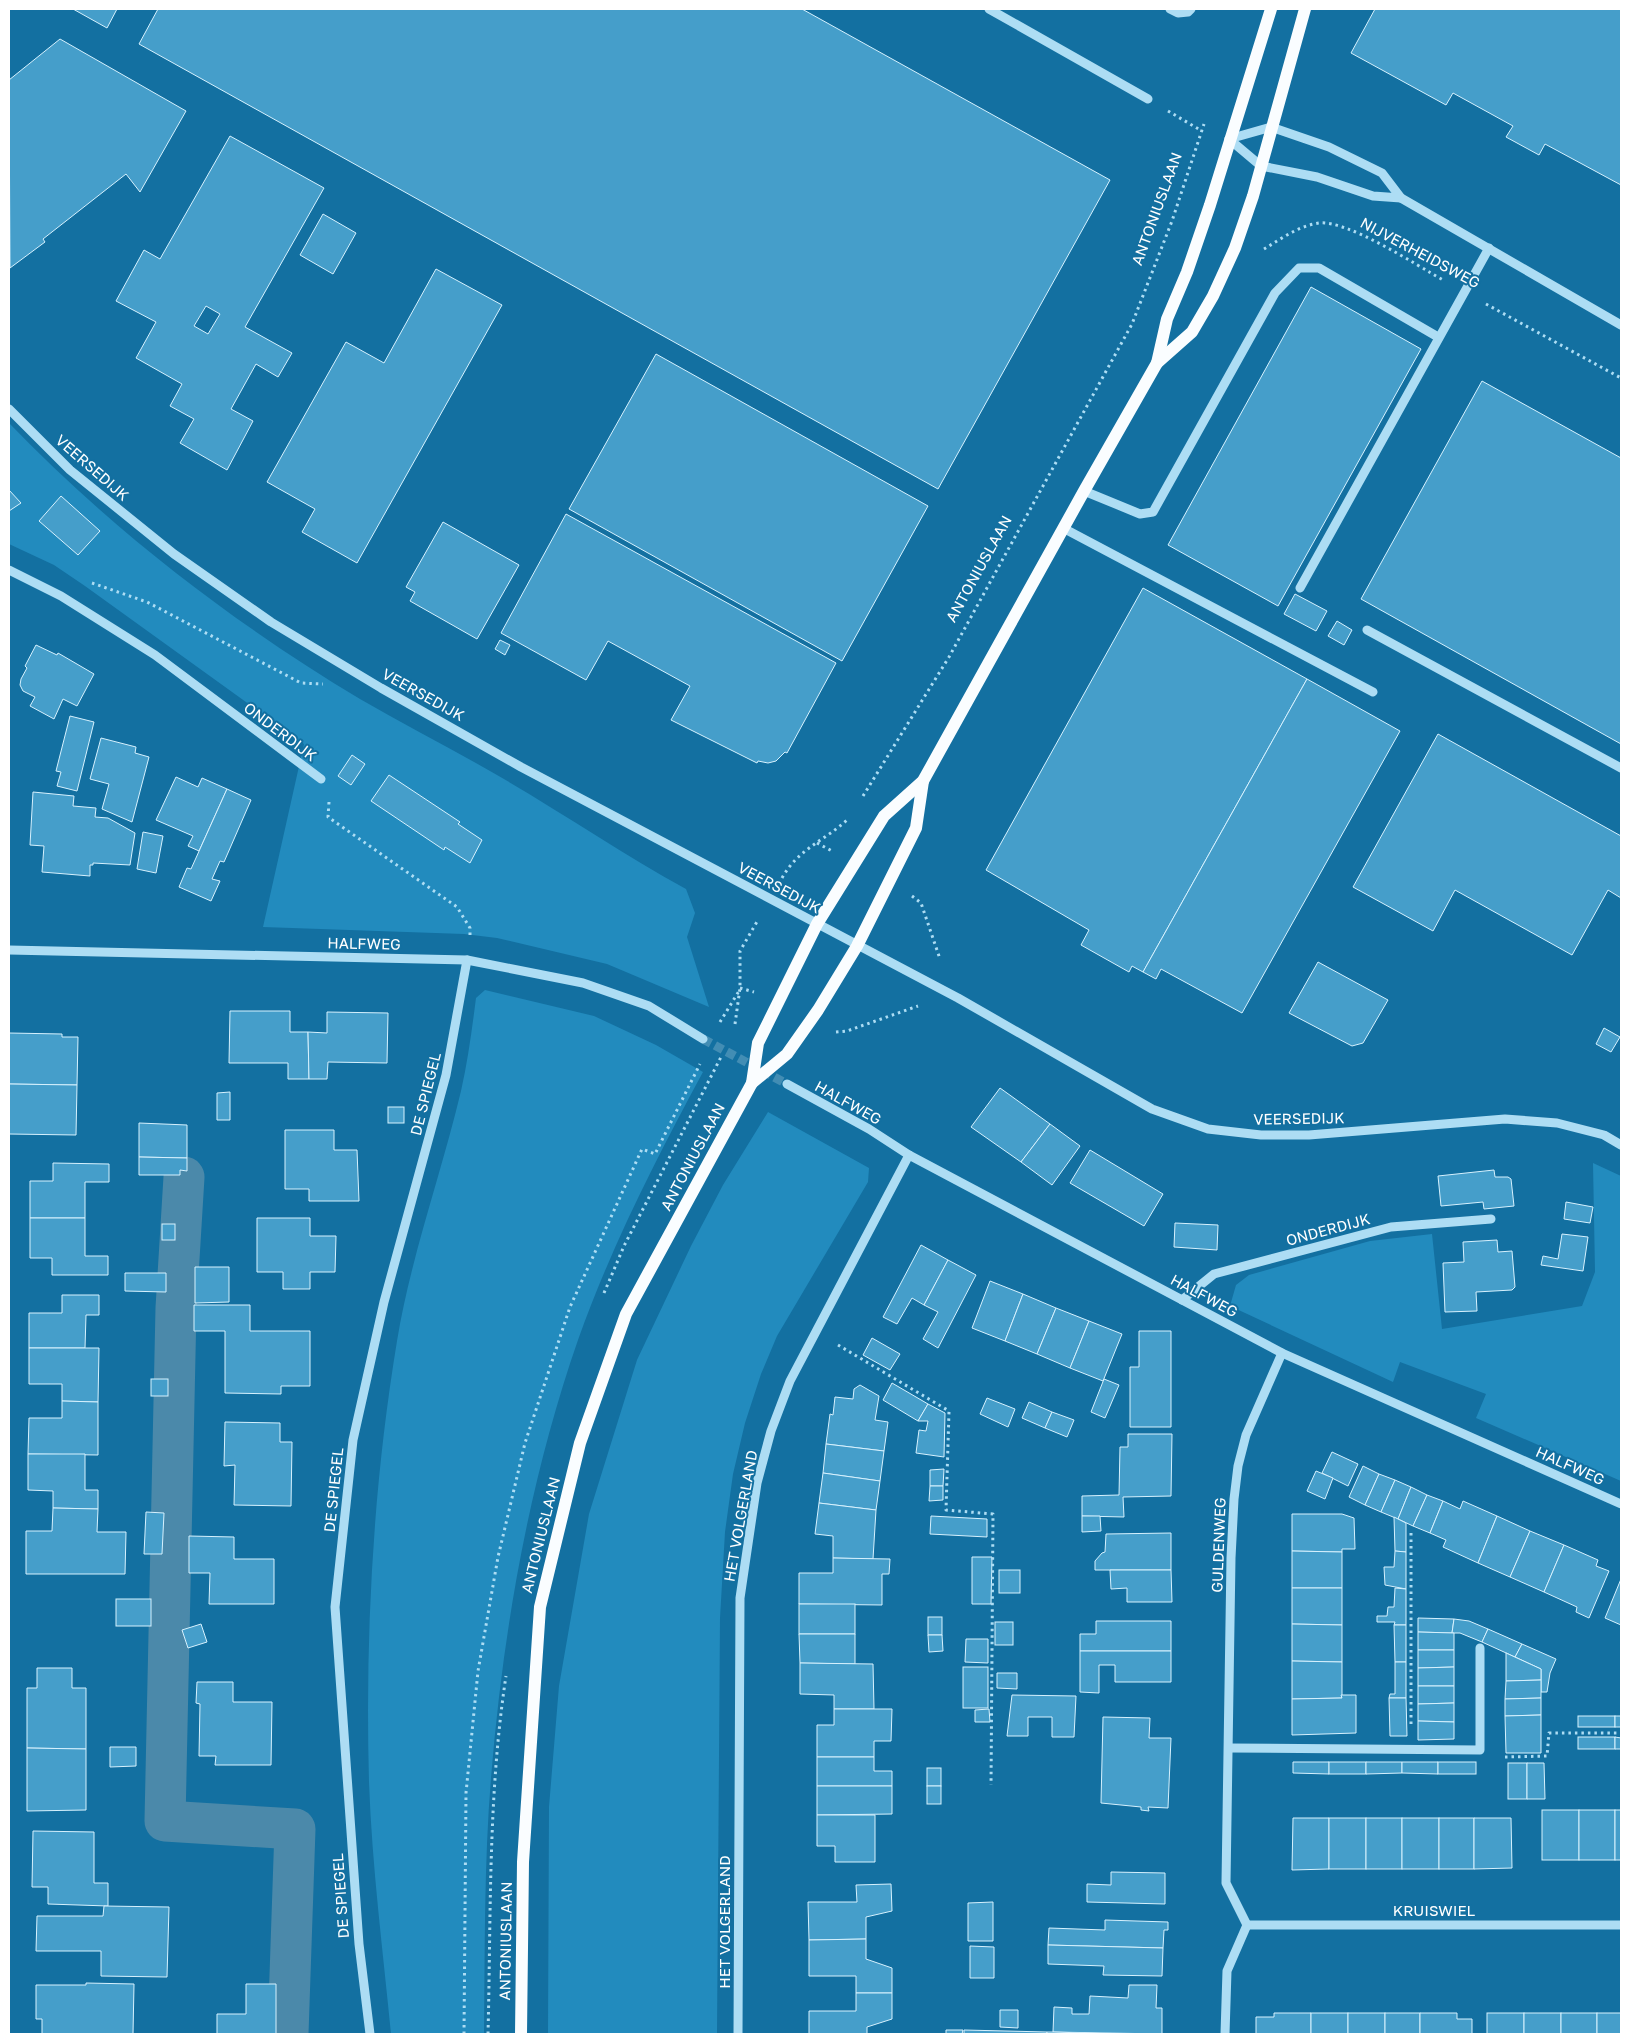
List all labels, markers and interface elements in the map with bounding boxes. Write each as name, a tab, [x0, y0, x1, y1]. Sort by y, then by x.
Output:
street label: ANTONIUSLAAN	[1127, 150, 1185, 268]
street label: NIJVERHEIDSWEG	[1357, 213, 1483, 291]
street label: VEERSEDIJK	[52, 431, 133, 504]
street label: ANTONIUSLAAN	[941, 512, 1015, 625]
street label: VEERSEDIJK	[379, 664, 468, 724]
street label: ONDERDIJK	[241, 698, 320, 764]
street label: VEERSEDIJK	[735, 858, 824, 916]
street label: HALFWEG	[327, 933, 401, 953]
street label: DE SPIEGEL	[406, 1050, 444, 1137]
street label: HALFWEG	[812, 1076, 885, 1128]
street label: ANTONIUSLAAN	[656, 1100, 728, 1213]
street label: VEERSEDIJK	[1253, 1108, 1345, 1128]
street label: ONDERDIJK	[1284, 1209, 1372, 1249]
street label: HALFWEG	[1168, 1270, 1241, 1320]
street label: HALFWEG	[1533, 1442, 1608, 1488]
street label: DE SPIEGEL	[320, 1446, 346, 1533]
street label: HET VOLGERLAND	[720, 1449, 760, 1583]
street label: ANTONIUSLAAN	[517, 1475, 563, 1595]
street label: GULDENWEG	[1207, 1497, 1229, 1593]
street label: DE SPIEGEL	[328, 1853, 352, 1939]
street label: HET VOLGERLAND	[715, 1855, 733, 1989]
street label: ANTONIUSLAAN	[495, 1881, 515, 2001]
street label: KRUISWIEL	[1393, 1901, 1476, 1919]

